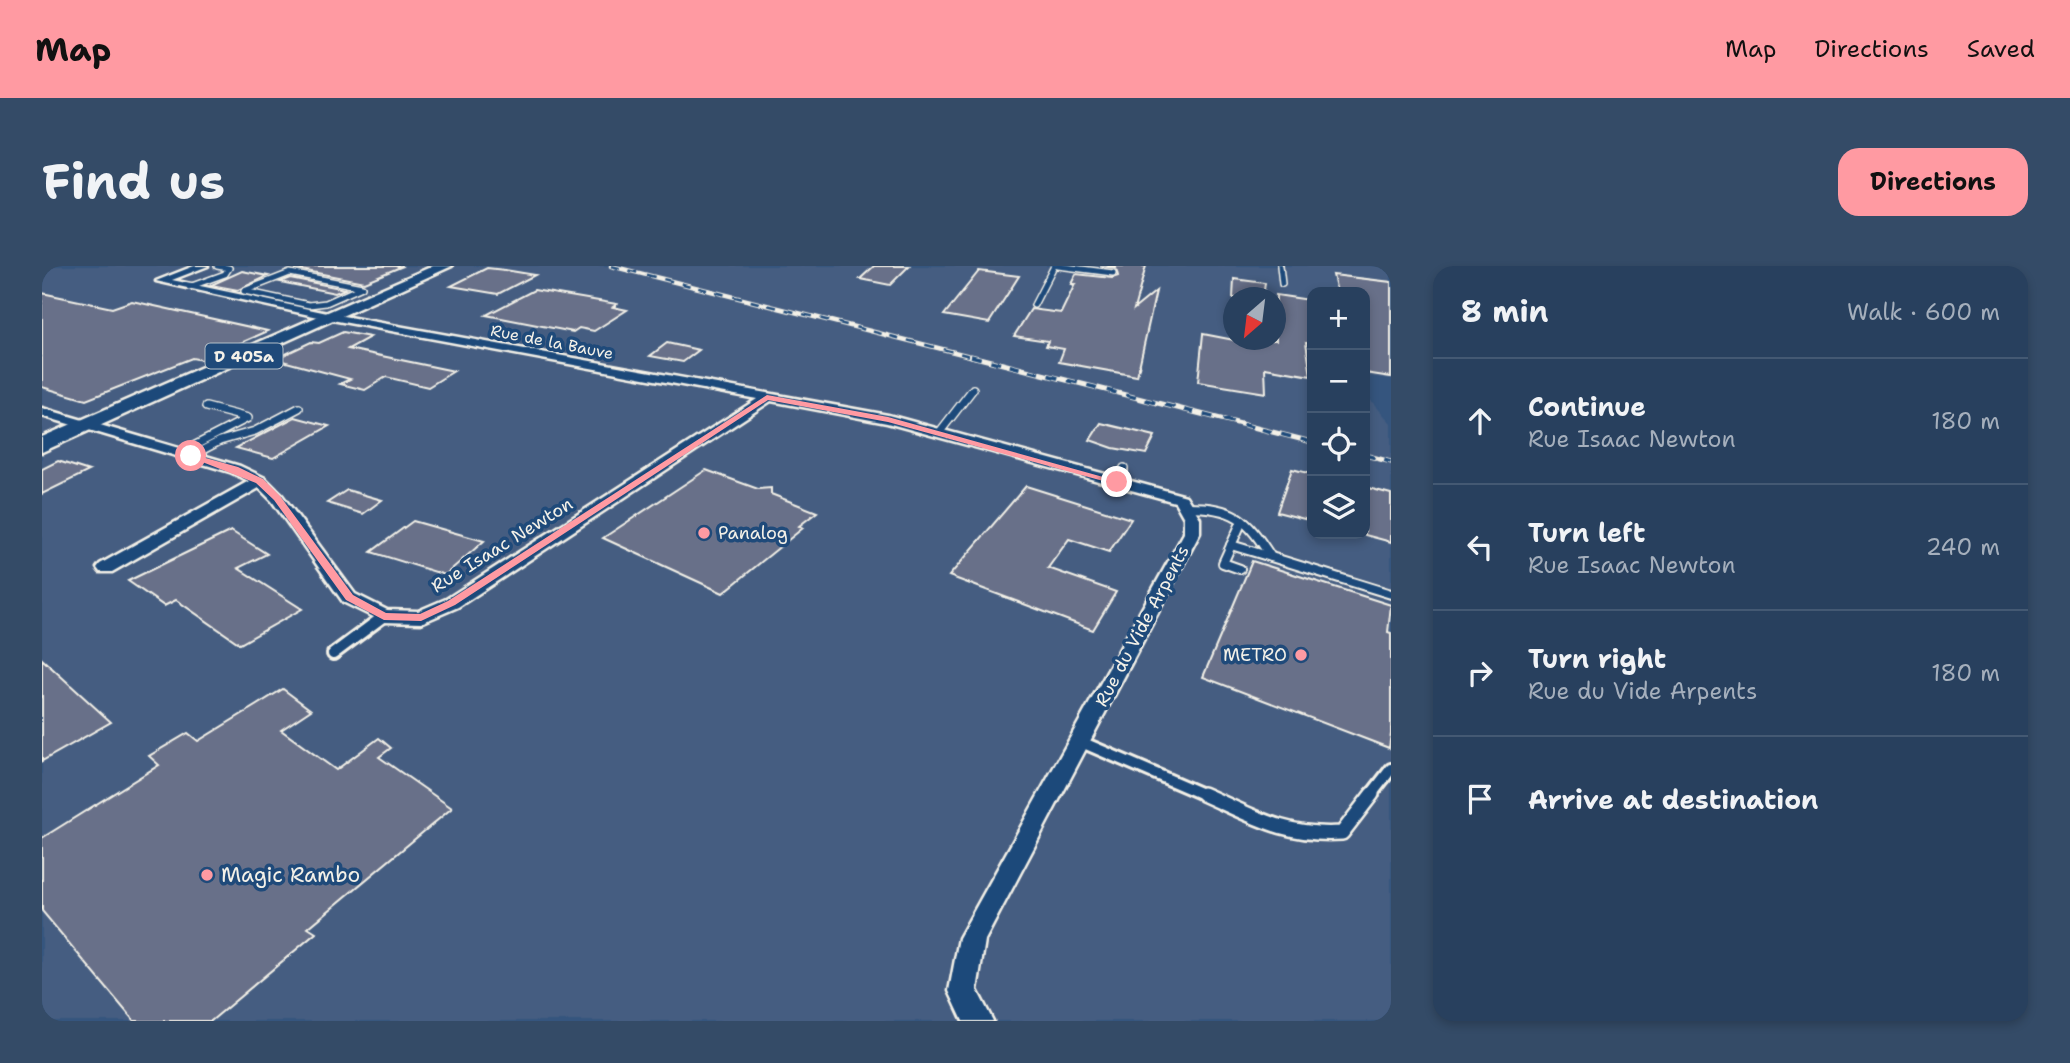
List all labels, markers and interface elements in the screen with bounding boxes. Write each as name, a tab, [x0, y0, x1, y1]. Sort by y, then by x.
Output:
text: Map	[35, 27, 111, 72]
text: Map	[1725, 33, 1776, 65]
text: Directions	[1814, 33, 1929, 65]
text: Saved	[1967, 33, 2035, 65]
button: Directions	[1838, 148, 2028, 216]
text: Find us	[42, 149, 225, 215]
north arrow	[1223, 287, 1286, 350]
map controls	[1307, 287, 1370, 539]
button: +	[1307, 287, 1370, 350]
text: 8 min	[1461, 291, 1548, 332]
text: Walk · 600 m	[1847, 297, 2000, 327]
street label: Rue de la Bauve	[489, 320, 615, 364]
road number: D 405a	[206, 344, 283, 368]
button: −	[1307, 350, 1370, 413]
text: Continue	[1528, 389, 1646, 424]
icon: ahead	[1461, 402, 1499, 440]
text: 180 m	[1931, 406, 2000, 436]
button: locate	[1307, 413, 1370, 476]
text: Rue Isaac Newton	[1528, 424, 1736, 454]
route start	[175, 440, 206, 471]
route end	[1101, 466, 1132, 497]
button: layers	[1307, 476, 1370, 539]
street label: Rue Isaac Newton	[427, 492, 577, 598]
text: Turn left	[1528, 515, 1645, 550]
place label: Panalog	[718, 521, 788, 545]
marker: Panalog	[696, 525, 712, 541]
icon: left	[1461, 528, 1499, 566]
text: 240 m	[1926, 532, 2000, 562]
street label: Rue du Vide Arpents	[1089, 541, 1195, 711]
text: Rue Isaac Newton	[1528, 550, 1736, 580]
text: Turn right	[1528, 641, 1666, 676]
place label: METRO	[1223, 643, 1287, 667]
marker: METRO	[1293, 647, 1309, 663]
icon: right	[1461, 654, 1499, 692]
text: 180 m	[1931, 658, 2000, 688]
text: Rue du Vide Arpents	[1528, 676, 1758, 706]
icon: arrive	[1461, 780, 1499, 818]
text: Arrive at destination	[1528, 782, 1818, 817]
place label: Magic Rambo	[221, 861, 360, 889]
marker: Magic Rambo	[199, 867, 215, 883]

